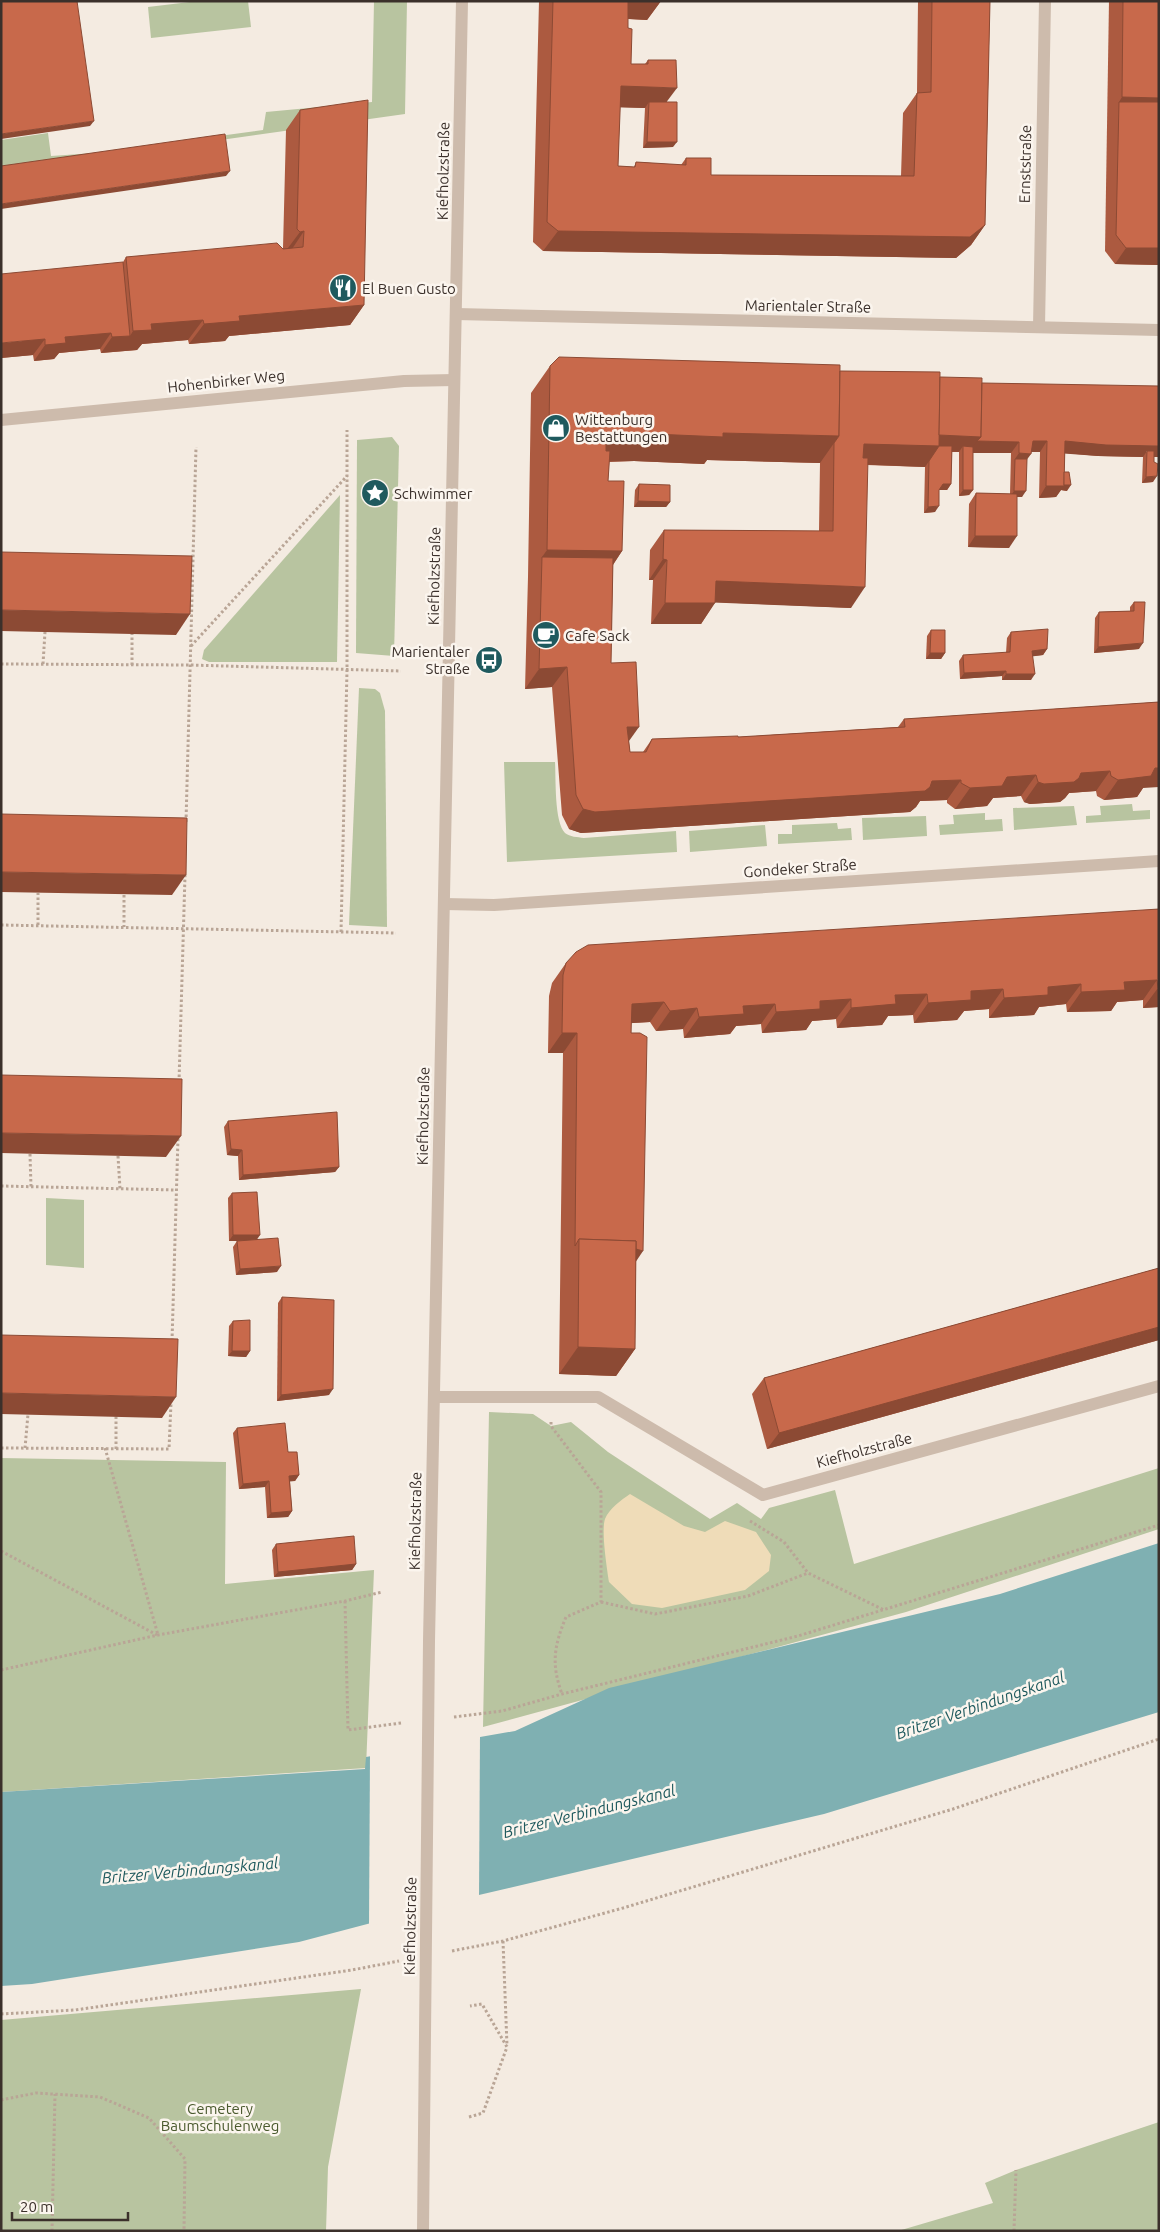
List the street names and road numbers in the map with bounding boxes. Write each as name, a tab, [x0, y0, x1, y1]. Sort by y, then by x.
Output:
street label: Kiefholzstraße	[434, 122, 452, 220]
street label: Ernststraße	[1016, 125, 1034, 203]
street label: Marientaler Straße	[745, 296, 871, 316]
street label: Hohenbirker Weg	[166, 366, 286, 396]
street label: Kiefholzstraße	[425, 527, 443, 625]
street label: Gondeker Straße	[743, 856, 857, 880]
street label: Kiefholzstraße	[414, 1067, 432, 1165]
street label: Kiefholzstraße	[814, 1429, 914, 1471]
street label: Kiefholzstraße	[406, 1472, 424, 1570]
street label: Kiefholzstraße	[401, 1877, 419, 1975]

